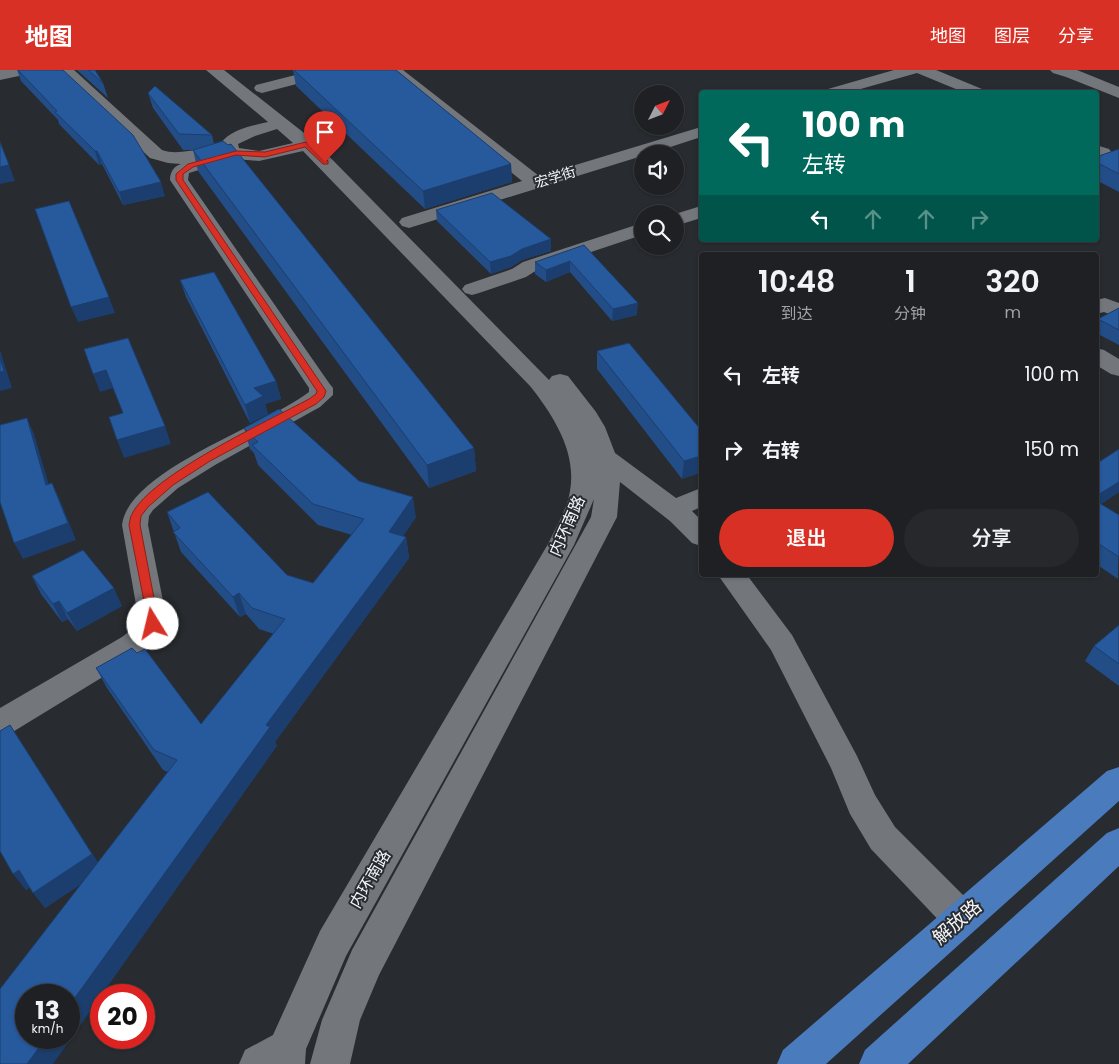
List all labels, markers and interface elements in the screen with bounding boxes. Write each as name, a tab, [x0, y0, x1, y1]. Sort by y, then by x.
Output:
text: 地图	[25, 20, 73, 53]
text: 地图	[930, 23, 966, 48]
text: 图层	[994, 23, 1030, 48]
text: 分享	[1058, 23, 1094, 48]
north arrow	[634, 85, 684, 135]
map controls	[634, 85, 684, 255]
text: 100 m	[802, 100, 905, 149]
icon: left	[719, 110, 784, 175]
pin	[304, 111, 346, 162]
icon: arrive	[311, 118, 339, 146]
button: sound	[634, 145, 684, 195]
text: 左转	[802, 149, 846, 180]
street label: 宏学街	[532, 161, 578, 193]
button: search	[634, 205, 684, 255]
icon: left	[806, 205, 834, 233]
icon: ahead	[859, 205, 887, 233]
icon: ahead	[912, 205, 940, 233]
icon: right	[965, 205, 993, 233]
text: 10:48	[758, 260, 835, 303]
text: 1	[905, 260, 916, 303]
text: 320	[985, 260, 1040, 303]
text: m	[1004, 301, 1021, 324]
text: 到达	[781, 302, 813, 325]
text: 分钟	[894, 302, 926, 325]
icon: left	[719, 361, 747, 389]
text: 100 m	[1024, 361, 1079, 388]
text: 左转	[762, 362, 800, 389]
icon: right	[719, 436, 747, 464]
text: 150 m	[1024, 436, 1079, 463]
text: 右转	[762, 437, 800, 464]
street label: 内环南路	[543, 492, 591, 560]
button: 退出	[719, 509, 894, 567]
button: 分享	[904, 509, 1079, 567]
position arrow	[126, 597, 178, 649]
street label: 内环南路	[344, 846, 396, 912]
street label: 解放路	[927, 893, 987, 951]
speed limit sign: 20	[90, 984, 155, 1049]
text: 13	[35, 993, 60, 1028]
text: km/h	[32, 1020, 63, 1037]

